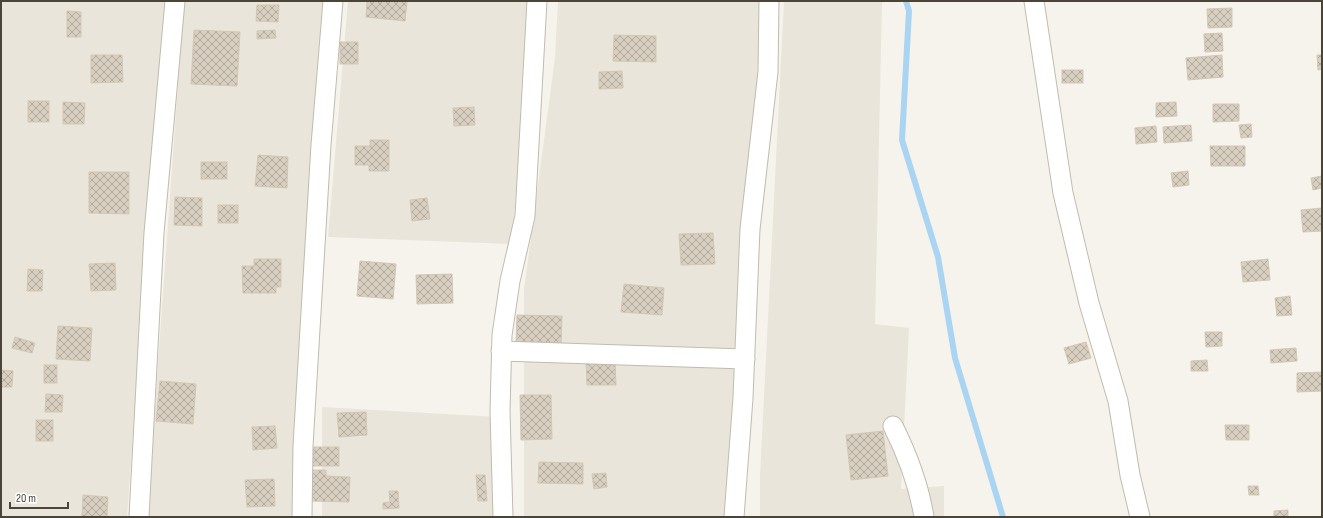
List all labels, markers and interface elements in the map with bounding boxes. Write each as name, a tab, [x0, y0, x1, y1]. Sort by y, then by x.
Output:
scale bar	[10, 484, 68, 510]
text: 20 m	[16, 491, 36, 506]

